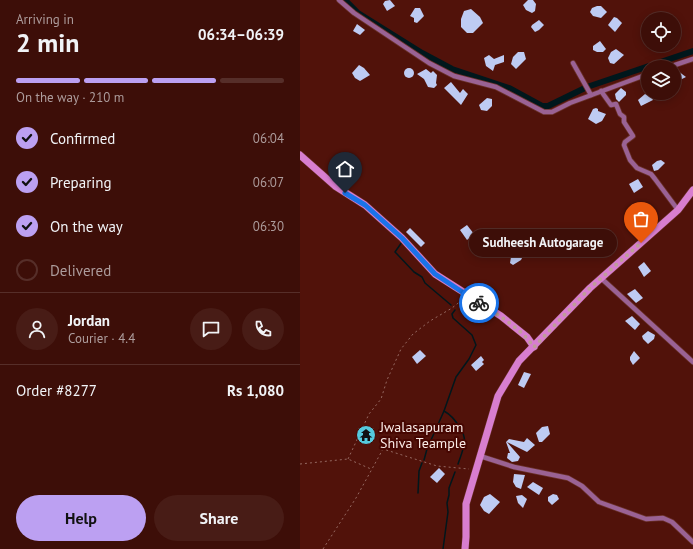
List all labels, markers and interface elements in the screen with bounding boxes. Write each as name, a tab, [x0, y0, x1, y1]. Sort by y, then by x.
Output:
text: Arriving in	[16, 11, 74, 28]
map controls	[641, 12, 681, 100]
button: locate	[641, 12, 681, 52]
text: 06:34–06:39	[198, 25, 284, 44]
text: 2 min	[16, 26, 79, 59]
button: layers	[641, 60, 681, 100]
text: On the way · 210 m	[16, 89, 124, 106]
icon: check	[16, 127, 38, 149]
text: Confirmed	[50, 129, 115, 148]
text: 06:04	[253, 130, 284, 147]
pin	[328, 152, 362, 193]
icon: home	[334, 158, 356, 180]
icon: check	[16, 171, 38, 193]
text: Preparing	[50, 173, 112, 192]
text: 06:07	[253, 174, 284, 191]
pin	[624, 202, 658, 243]
icon: bag	[630, 208, 652, 230]
icon: check	[16, 215, 38, 237]
text: On the way	[50, 217, 123, 236]
text: 06:30	[253, 218, 284, 235]
callout: Sudheesh Autogarage	[469, 229, 617, 257]
text: Sudheesh Autogarage	[483, 234, 603, 251]
text: Delivered	[50, 261, 111, 280]
courier	[459, 283, 499, 323]
icon: bike	[468, 292, 490, 314]
button: person	[16, 308, 58, 350]
button: chat	[190, 308, 232, 350]
button: phone	[242, 308, 284, 350]
text: Jordan	[68, 311, 110, 330]
text: Courier · 4.4	[68, 330, 135, 347]
text: Order #8277	[16, 381, 97, 400]
text: Rs 1,080	[227, 381, 284, 400]
place label: Jwalasapuram Shiva Teample	[379, 418, 466, 452]
temple icon: Jwalasapuram Shiva Teample	[355, 424, 377, 446]
button: Help	[16, 495, 146, 541]
button: Share	[154, 495, 284, 541]

